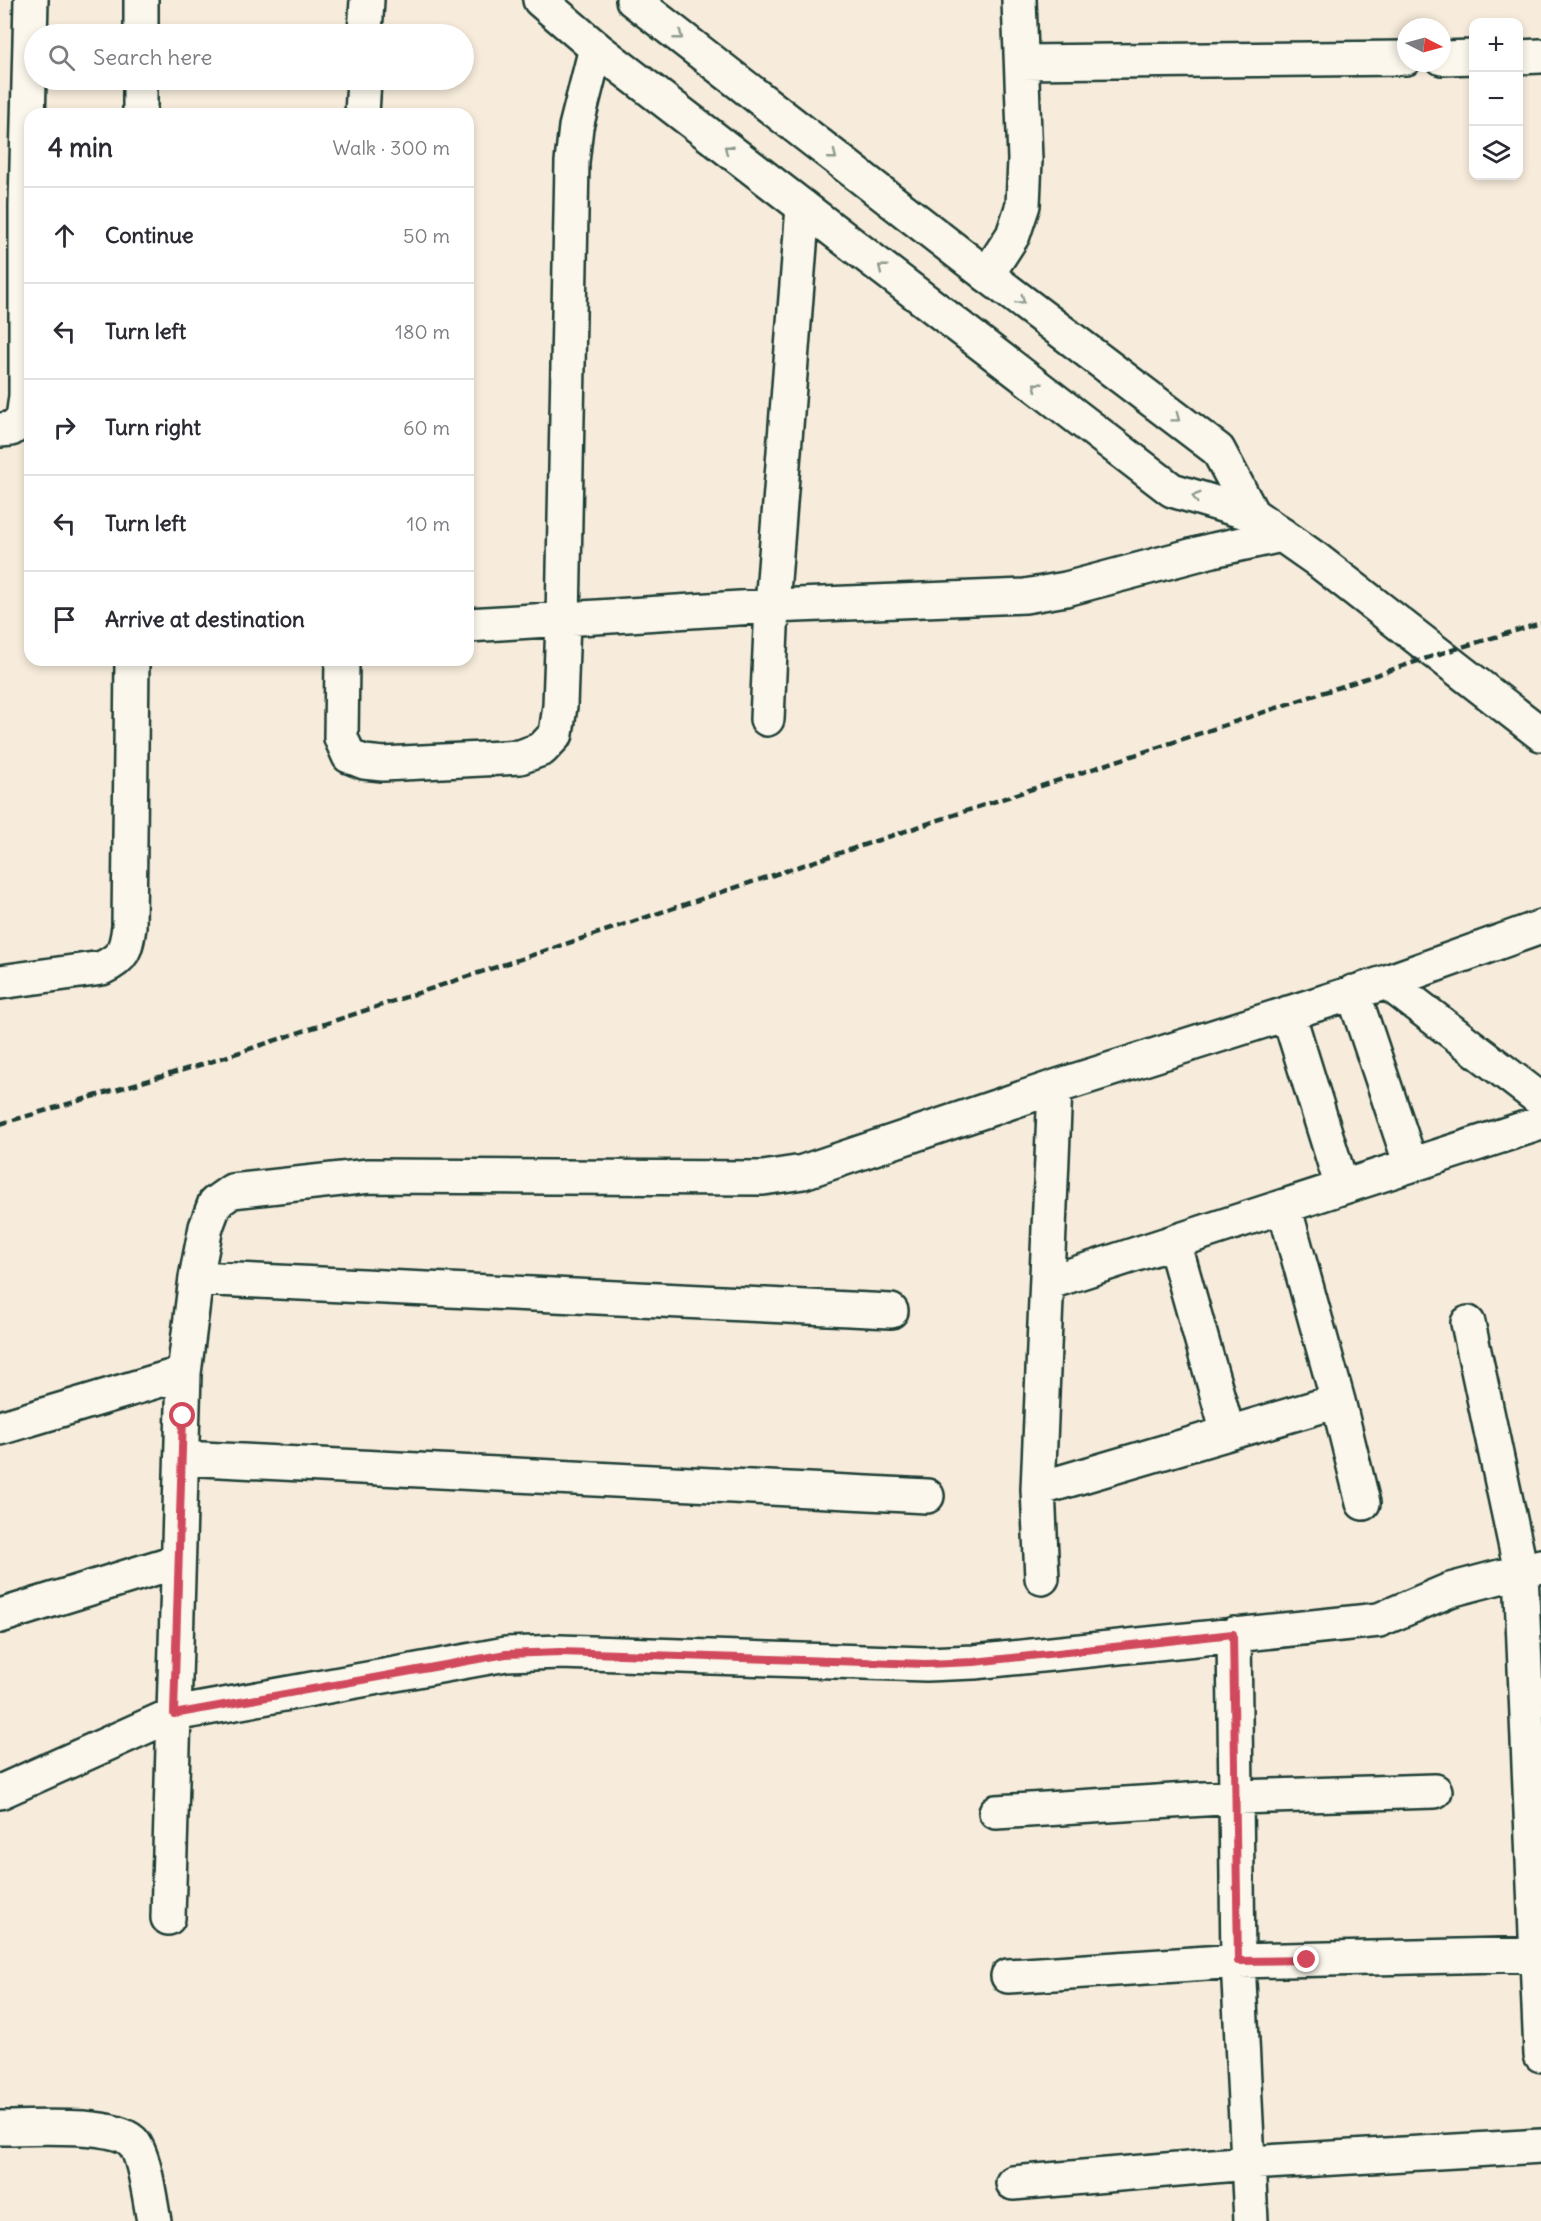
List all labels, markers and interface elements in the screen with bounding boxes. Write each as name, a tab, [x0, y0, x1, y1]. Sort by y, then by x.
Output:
north arrow	[1397, 18, 1451, 72]
map controls	[1469, 18, 1523, 180]
button: +	[1469, 18, 1523, 72]
search box	[24, 24, 474, 90]
one-way arrow	[673, 29, 684, 40]
icon: search	[45, 41, 78, 74]
text: Search here	[93, 43, 212, 71]
button: −	[1469, 72, 1523, 126]
button: layers	[1469, 126, 1523, 180]
text: 4 min	[48, 131, 113, 164]
text: Walk · 300 m	[332, 135, 450, 160]
one-way arrow	[723, 145, 734, 156]
one-way arrow	[827, 148, 838, 159]
icon: ahead	[48, 219, 81, 252]
text: Continue	[105, 221, 194, 249]
text: 50 m	[403, 223, 450, 248]
one-way arrow	[878, 264, 889, 275]
one-way arrow	[1014, 293, 1025, 304]
icon: left	[48, 315, 81, 348]
text: Turn left	[105, 317, 186, 345]
text: 180 m	[395, 319, 450, 344]
one-way arrow	[1033, 383, 1044, 394]
icon: right	[48, 411, 81, 444]
one-way arrow	[1170, 411, 1181, 422]
text: Turn right	[105, 413, 201, 441]
text: 60 m	[403, 415, 450, 440]
one-way arrow	[1191, 492, 1202, 504]
icon: left	[48, 507, 81, 540]
text: Turn left	[105, 509, 186, 537]
text: 10 m	[407, 511, 450, 536]
icon: arrive	[48, 603, 81, 636]
text: Arrive at destination	[105, 605, 305, 633]
route start	[169, 1402, 195, 1428]
route end	[1293, 1946, 1319, 1972]

